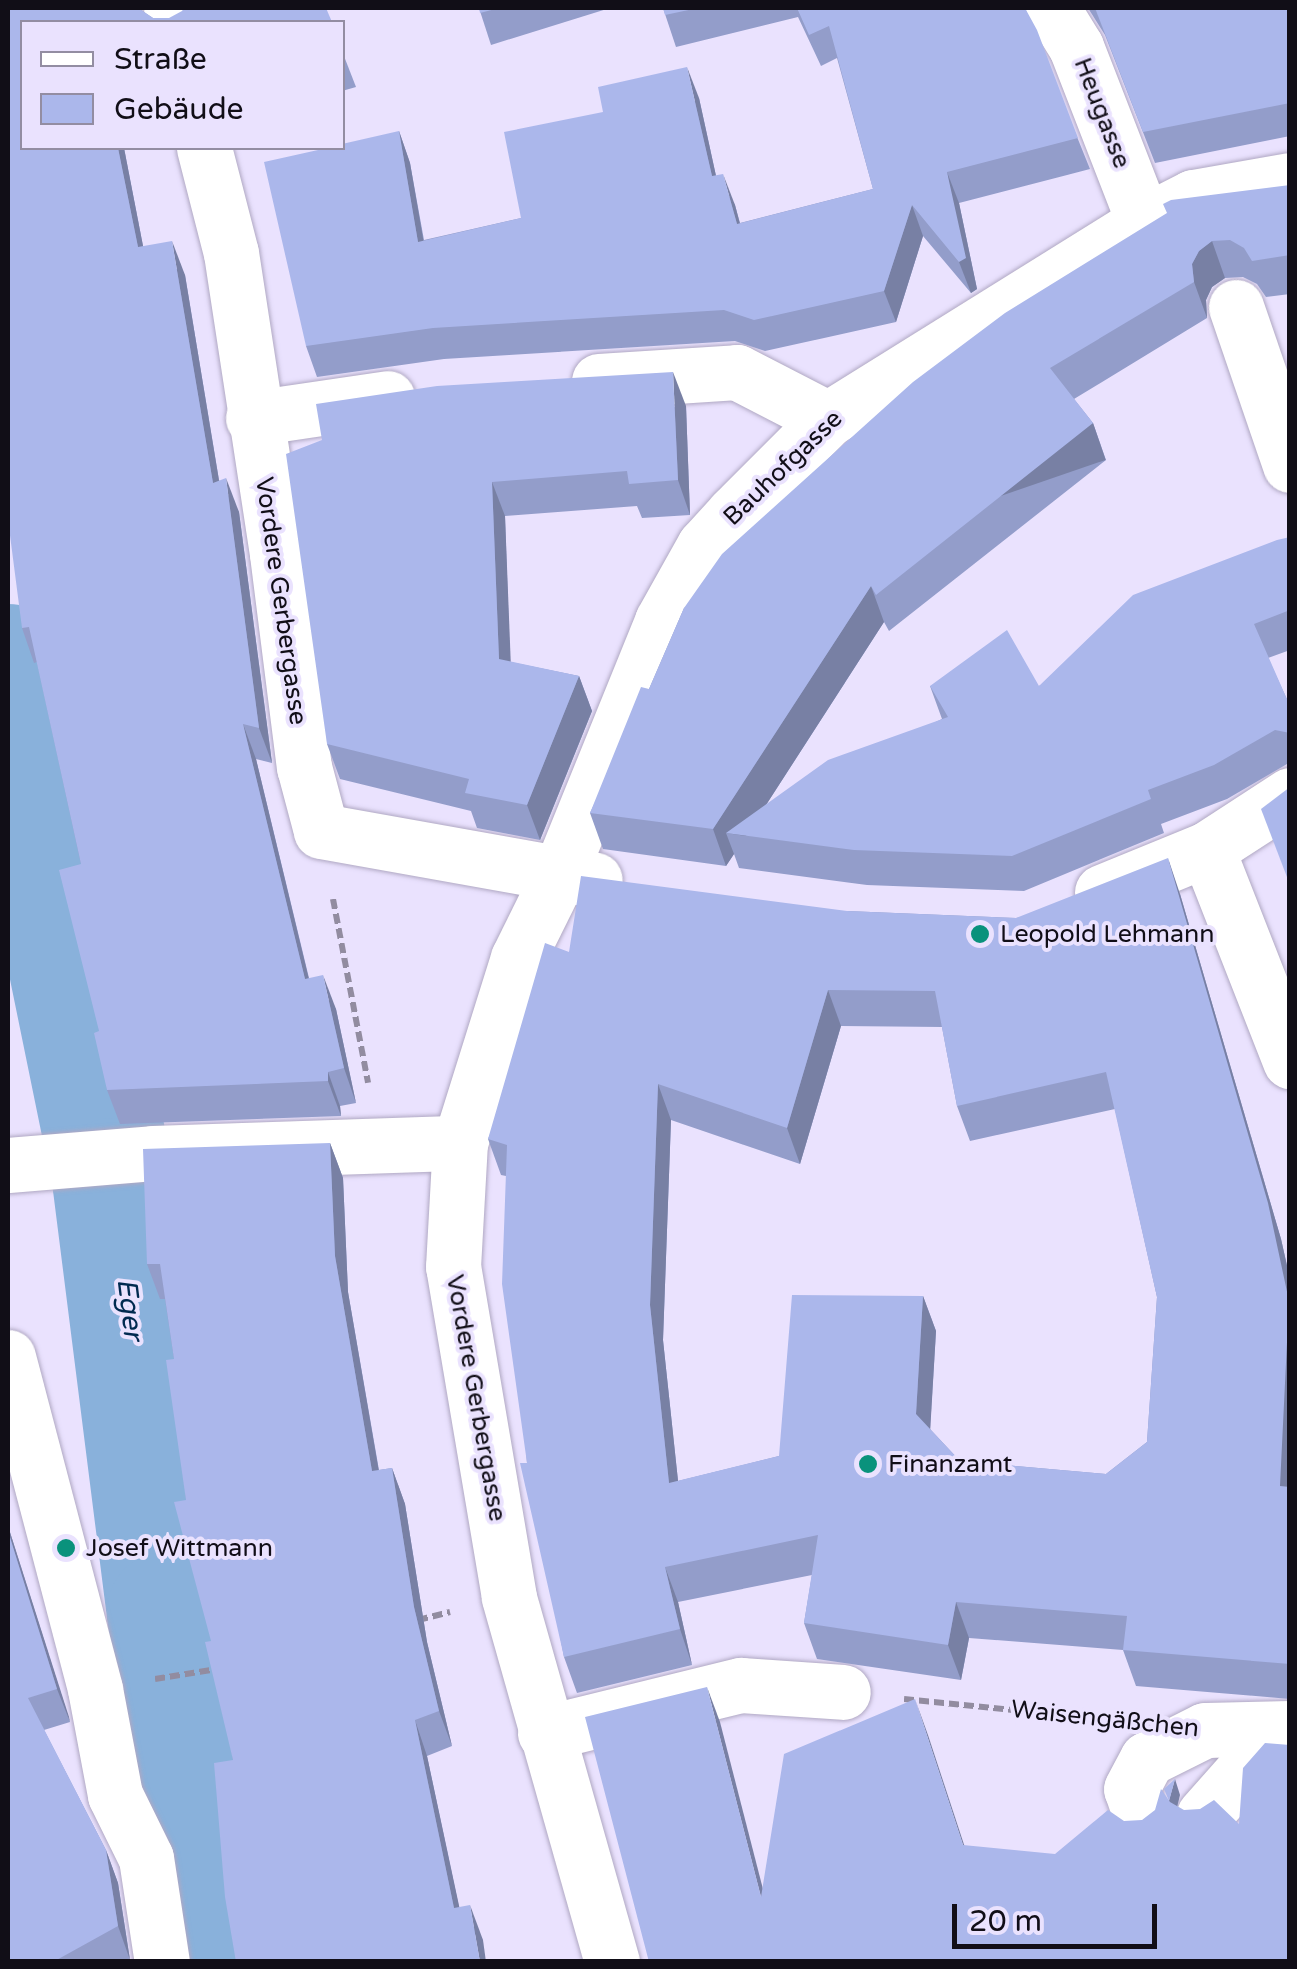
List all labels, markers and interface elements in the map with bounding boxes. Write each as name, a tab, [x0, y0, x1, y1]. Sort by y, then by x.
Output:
legend	[20, 20, 345, 150]
text: Straße	[114, 41, 207, 78]
street label: Heugasse	[1067, 54, 1137, 172]
text: Gebäude	[114, 91, 244, 128]
street label: Bauhofgasse	[717, 404, 849, 532]
street label: Vordere Gerbergasse	[249, 475, 313, 727]
place label: Leopold Lehmann	[1000, 919, 1214, 949]
marker: Leopold Lehmann	[969, 923, 991, 945]
street label: Vordere Gerbergasse	[440, 1272, 512, 1524]
water label: Eger	[110, 1276, 150, 1342]
place label: Finanzamt	[888, 1449, 1012, 1479]
marker: Finanzamt	[857, 1453, 879, 1475]
place label: Josef Wittmann	[86, 1533, 273, 1563]
marker: Josef Wittmann	[55, 1537, 77, 1559]
street label: Waisengäßchen	[1010, 1694, 1200, 1744]
scale bar	[957, 1884, 1162, 1946]
text: 20 m	[969, 1903, 1042, 1940]

